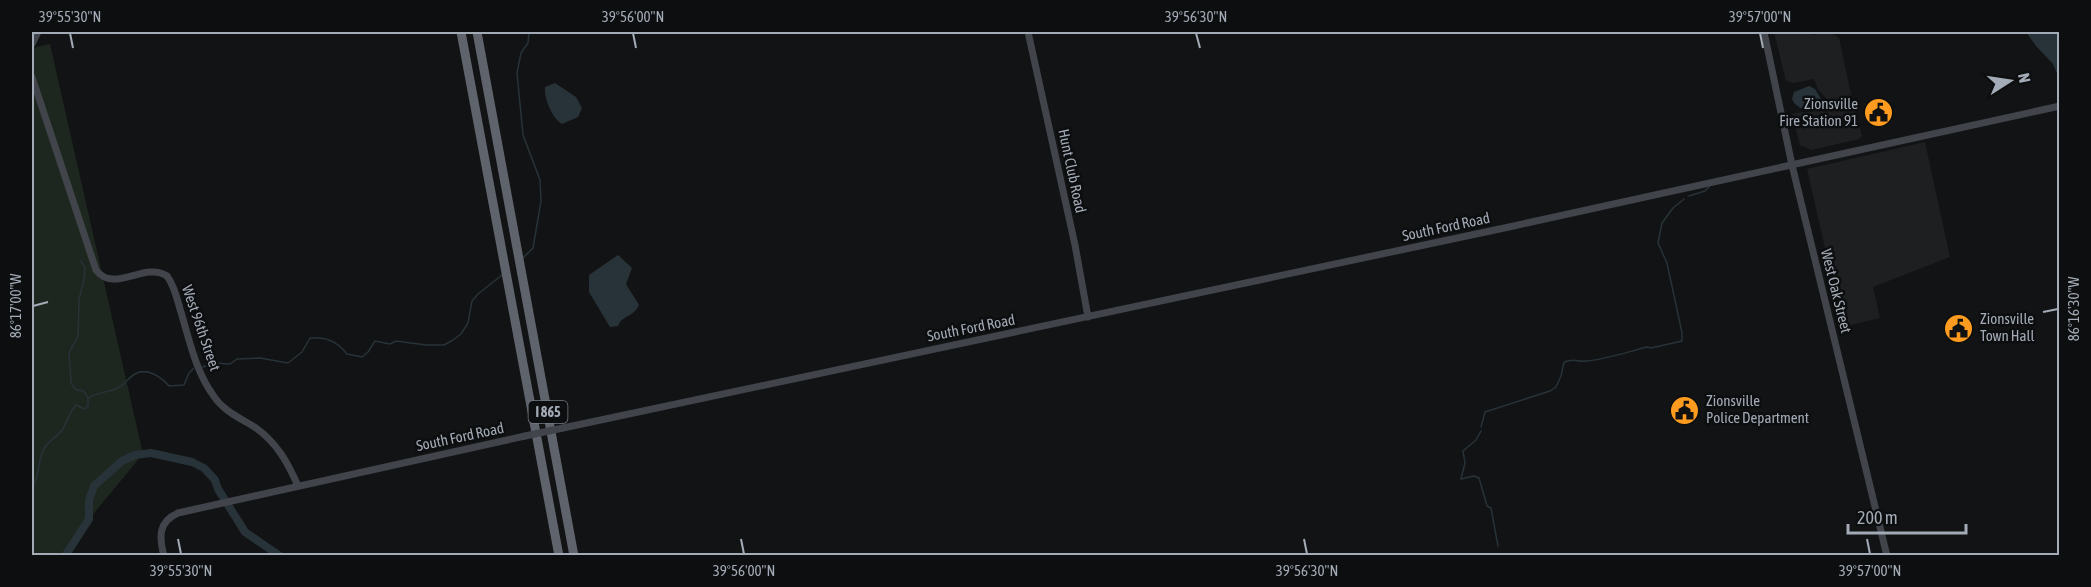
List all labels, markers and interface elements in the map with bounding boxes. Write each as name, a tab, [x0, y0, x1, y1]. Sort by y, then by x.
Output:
text: 39°55'30"N	[39, 8, 101, 25]
text: 39°56'00"N	[602, 8, 664, 25]
text: 39°56'30"N	[1165, 8, 1227, 25]
text: 39°57'00"N	[1729, 8, 1791, 25]
north arrow	[1980, 51, 2040, 111]
text: N	[2015, 71, 2034, 84]
place label: Zionsville Fire Station 91	[1779, 95, 1858, 129]
public building icon: Zionsville Fire Station 91	[1863, 97, 1895, 129]
street label: Hunt Club Road	[1055, 127, 1090, 214]
street label: South Ford Road	[1400, 209, 1491, 244]
street label: West Oak Street	[1818, 247, 1855, 335]
text: 86°17'00"W	[7, 274, 24, 338]
text: 86°16'30"W	[2065, 277, 2082, 341]
street label: West 96th Street	[179, 283, 224, 373]
place label: Zionsville Town Hall	[1980, 310, 2035, 344]
street label: South Ford Road	[925, 311, 1016, 344]
public building icon: Zionsville Town Hall	[1943, 312, 1975, 344]
place label: Zionsville Police Department	[1706, 392, 1809, 426]
public building icon: Zionsville Police Department	[1669, 394, 1701, 426]
road number: I 865	[528, 401, 568, 423]
street label: South Ford Road	[414, 419, 505, 454]
scale bar	[1848, 497, 1966, 535]
text: 200 m	[1857, 507, 1898, 528]
text: 39°55'30"N	[150, 562, 212, 579]
text: 39°56'00"N	[713, 562, 775, 579]
text: 39°56'30"N	[1276, 562, 1338, 579]
text: 39°57'00"N	[1839, 562, 1901, 579]

